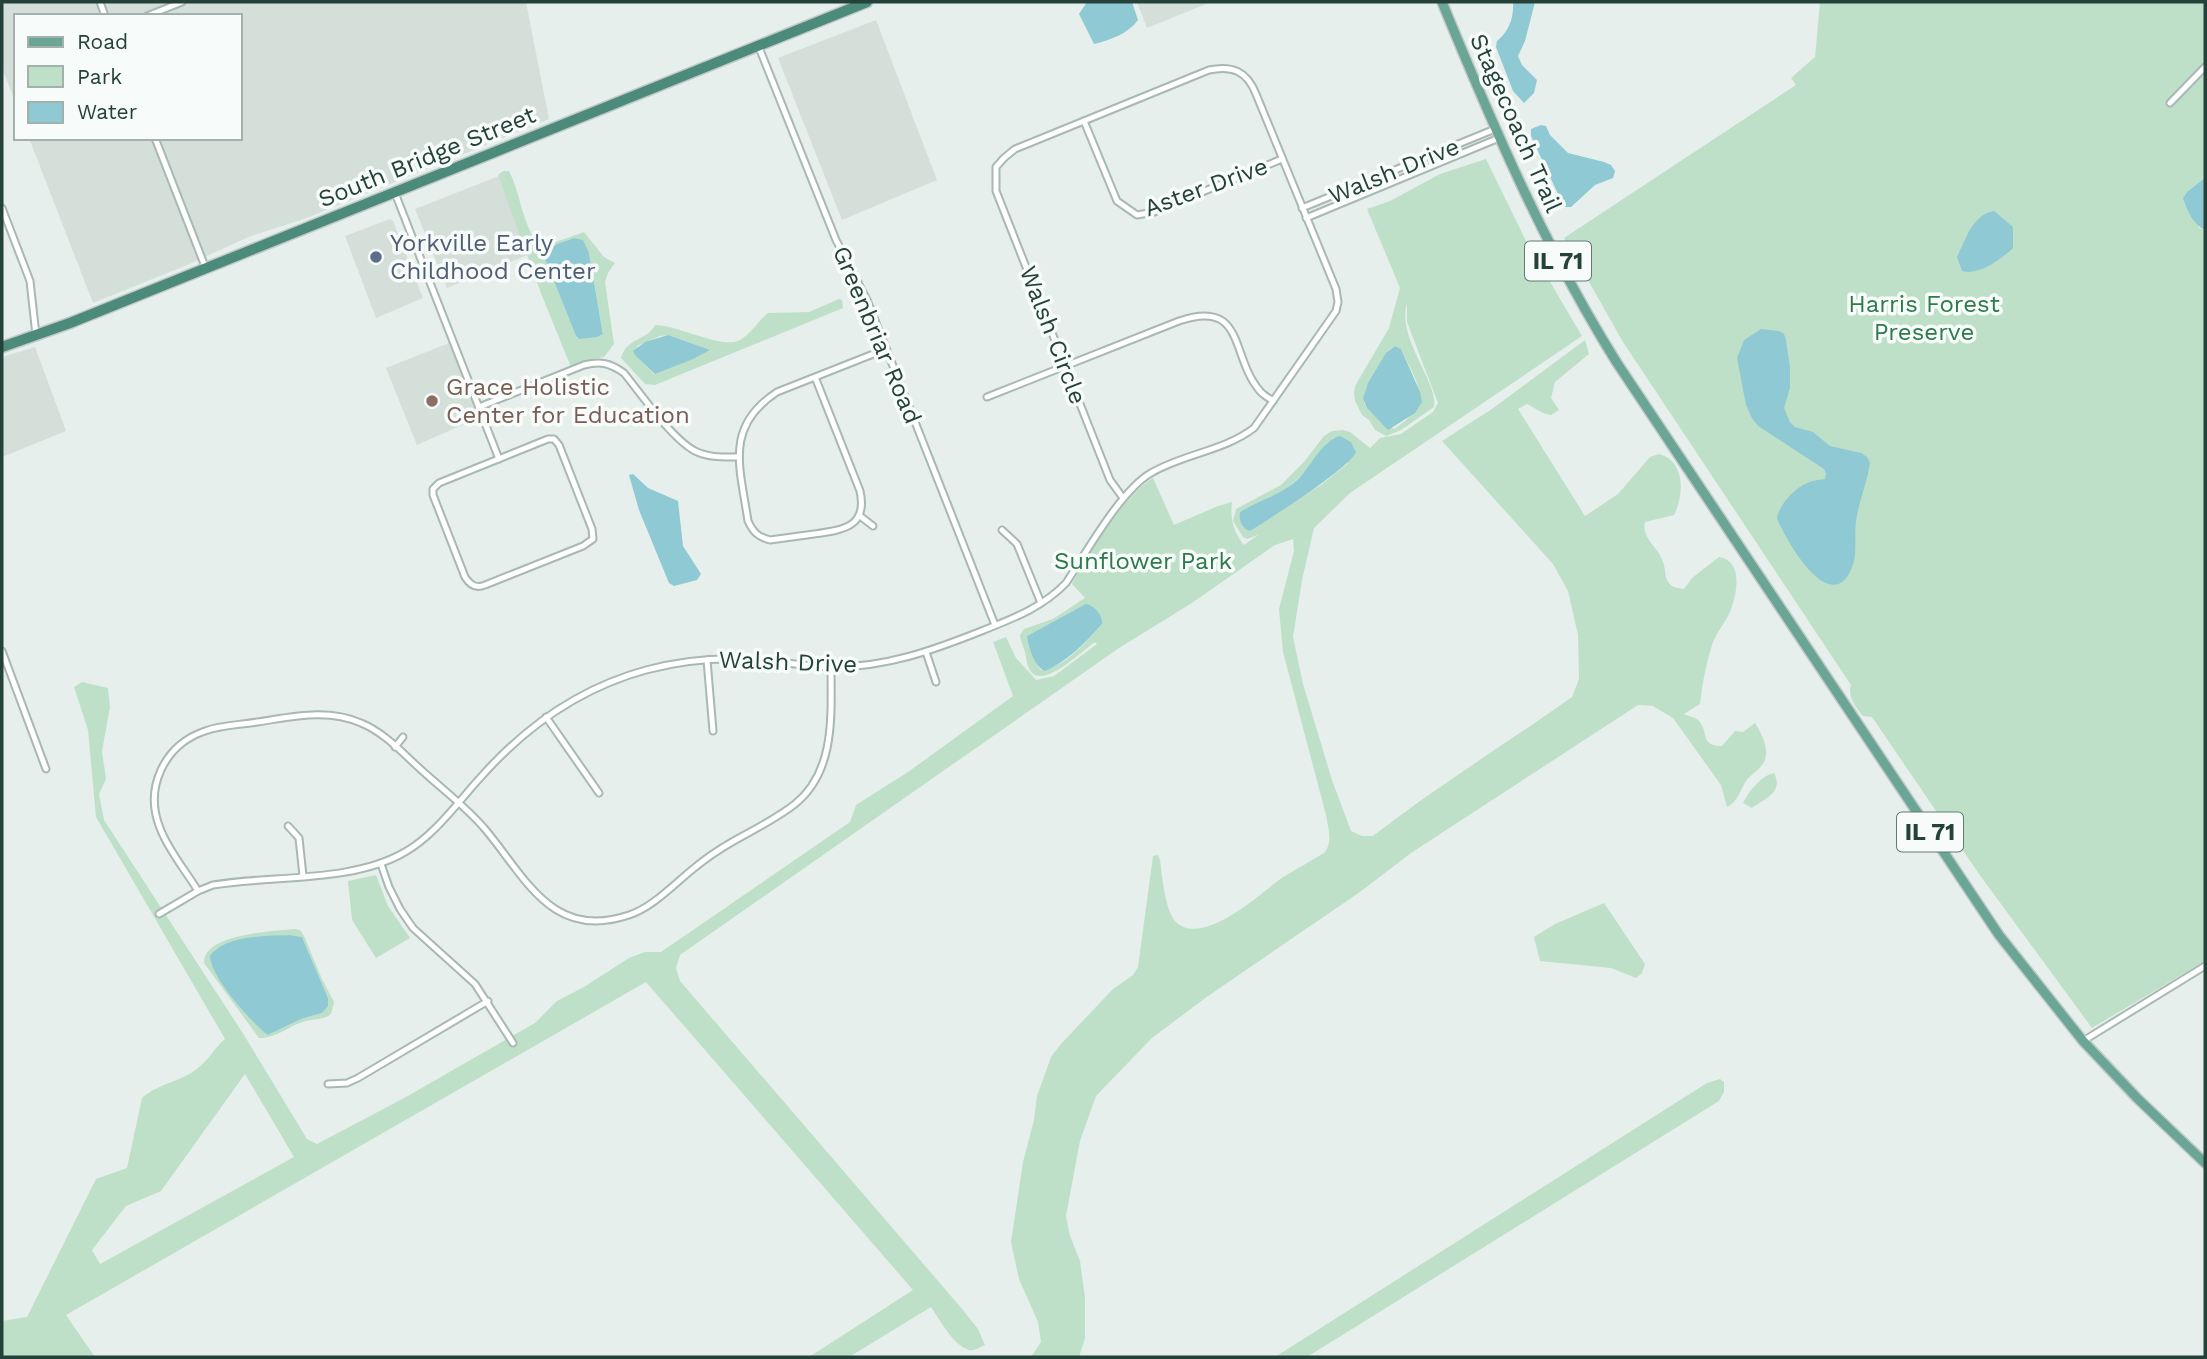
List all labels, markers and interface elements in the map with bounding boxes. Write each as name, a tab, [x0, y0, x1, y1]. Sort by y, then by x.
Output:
legend	[14, 14, 242, 140]
text: Road	[77, 29, 128, 54]
street label: Stagecoach Trail	[1464, 29, 1568, 217]
text: Park	[77, 64, 122, 89]
text: Water	[77, 99, 138, 124]
street label: South Bridge Street	[314, 101, 540, 213]
street label: Walsh Drive	[1325, 132, 1463, 210]
street label: Aster Drive	[1140, 152, 1272, 222]
place label: Yorkville Early Childhood Center	[390, 229, 596, 285]
street label: Greenbriar Road	[827, 242, 927, 428]
road number: IL 71	[1525, 242, 1591, 280]
marker: Yorkville Early Childhood Center	[368, 249, 384, 265]
street label: Walsh Circle	[1014, 262, 1092, 408]
park label: Harris Forest Preserve	[1848, 290, 2000, 346]
place label: Grace Holistic Center for Education	[446, 373, 690, 429]
marker: Grace Holistic Center for Education	[424, 393, 440, 409]
park label: Sunflower Park	[1054, 547, 1232, 575]
street label: Walsh Drive	[718, 646, 858, 678]
road number: IL 71	[1897, 812, 1963, 852]

